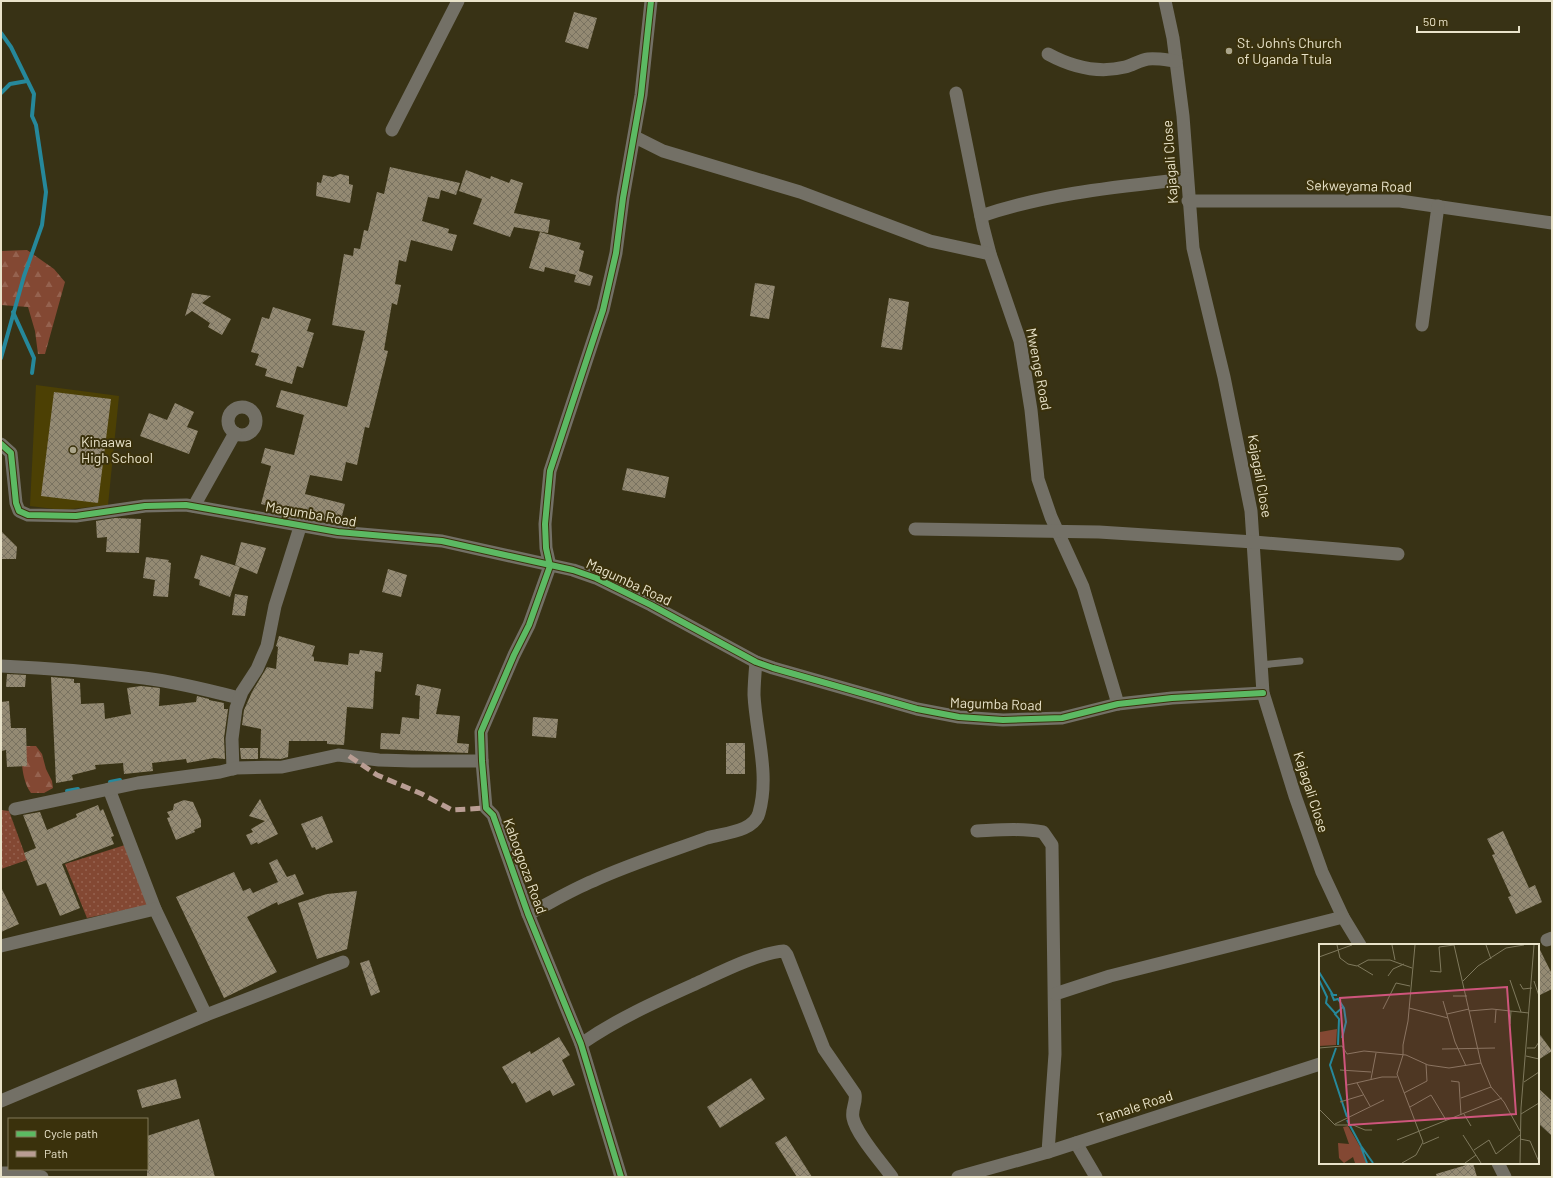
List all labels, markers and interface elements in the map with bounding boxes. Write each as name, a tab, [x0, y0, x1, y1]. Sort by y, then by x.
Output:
scale bar	[1417, 8, 1519, 34]
text: 50 m	[1423, 14, 1448, 28]
place label: St. John's Church of Uganda Ttula	[1237, 34, 1342, 67]
marker: St. John's Church of Uganda Ttula	[1224, 46, 1234, 56]
street label: Kajagali Close	[1158, 120, 1181, 205]
street label: Sekweyama Road	[1306, 176, 1412, 195]
street label: Mwenge Road	[1023, 326, 1056, 412]
place label: Kinaawa High School	[81, 433, 153, 466]
street label: Kajagali Close	[1245, 433, 1276, 519]
marker: Kinaawa High School	[68, 445, 78, 455]
street label: Magumba Road	[264, 497, 358, 530]
street label: Magumba Road	[584, 554, 675, 609]
street label: Magumba Road	[950, 693, 1042, 714]
street label: Kajagali Close	[1290, 749, 1333, 834]
street label: Kaboggoza Road	[500, 816, 551, 916]
inset map	[1319, 944, 1539, 1164]
street label: Tamale Road	[1095, 1086, 1175, 1127]
legend	[8, 1118, 148, 1170]
text: Cycle path	[44, 1126, 98, 1140]
text: Path	[44, 1146, 68, 1160]

